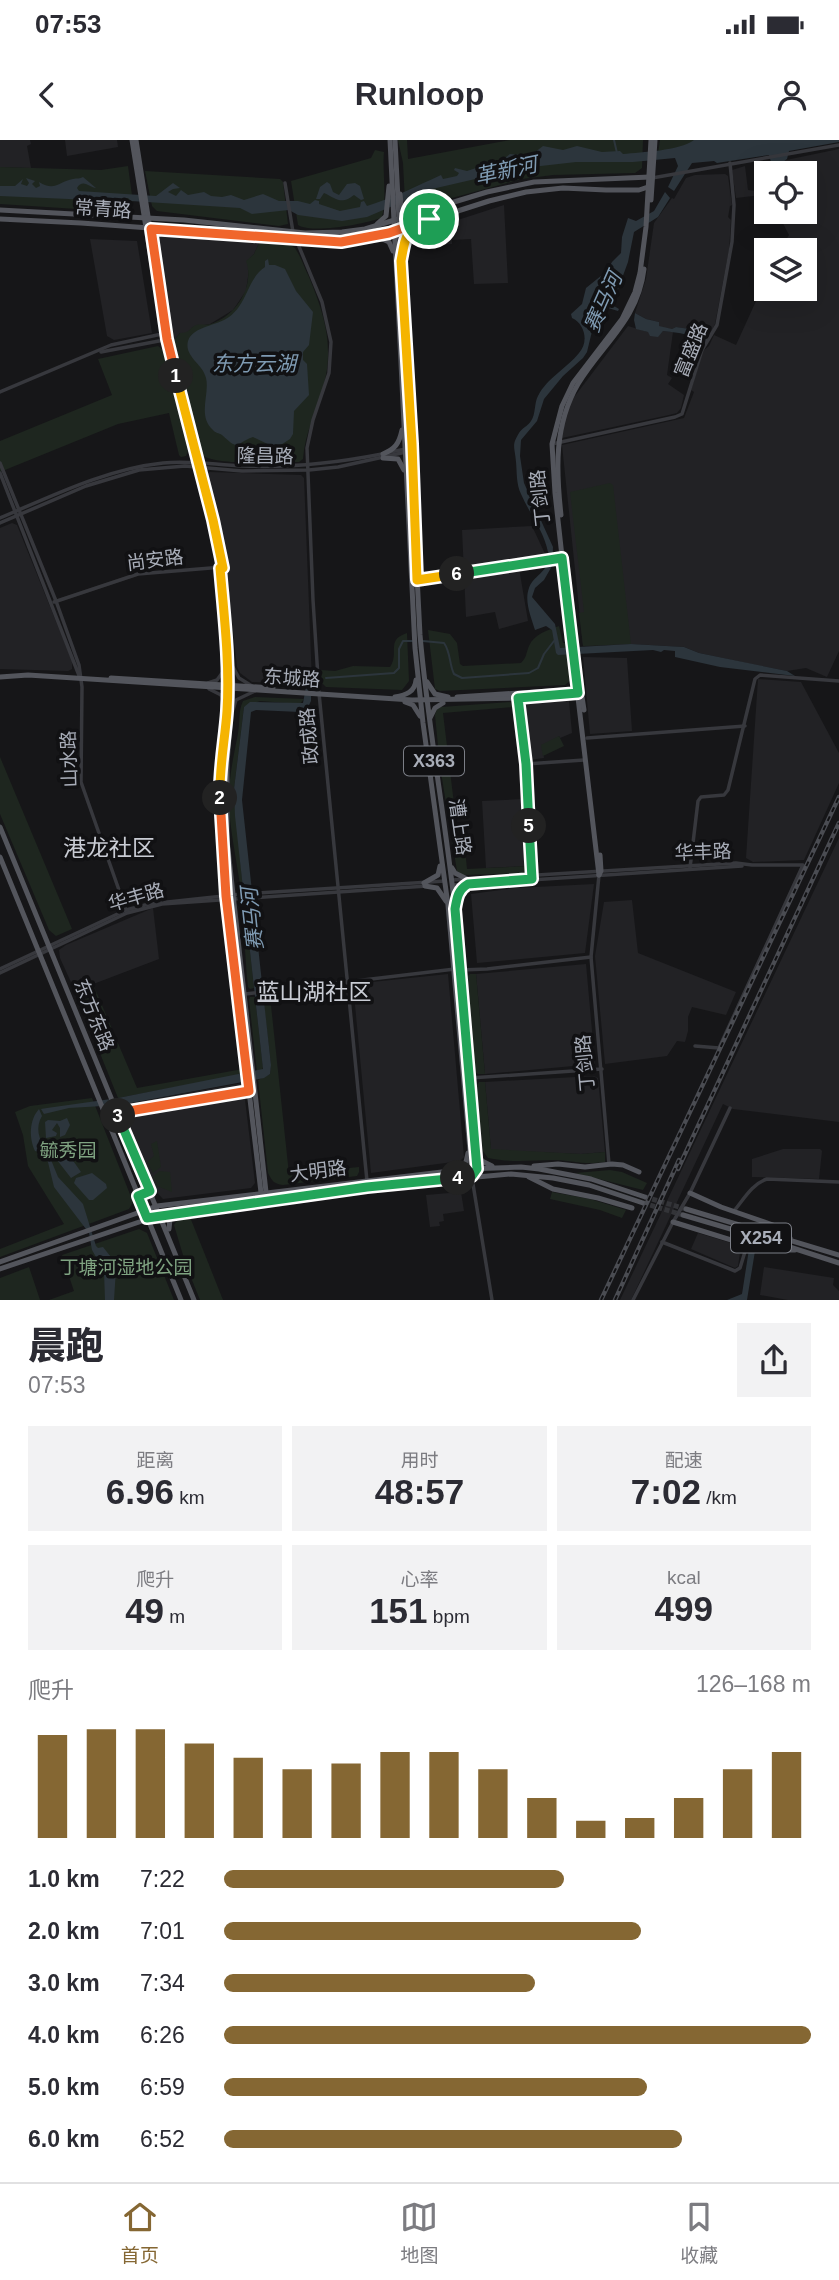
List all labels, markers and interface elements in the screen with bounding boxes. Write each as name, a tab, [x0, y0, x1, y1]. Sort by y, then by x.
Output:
text: 07:53	[35, 9, 102, 39]
icon: back	[28, 76, 66, 114]
text: Runloop	[355, 76, 484, 112]
icon: person	[773, 76, 811, 114]
water label: 革新河	[473, 151, 543, 188]
map controls	[754, 161, 817, 301]
button: locate	[754, 161, 817, 224]
pin	[399, 189, 459, 249]
street label: 常青路	[74, 197, 132, 221]
icon: arrive	[410, 200, 448, 238]
button: layers	[754, 238, 817, 301]
water label: 赛马河	[580, 265, 628, 335]
street label: 富盛路	[671, 320, 711, 380]
water label: 东方云湖	[212, 352, 299, 375]
pin: 1	[158, 358, 194, 394]
text: 1	[170, 365, 181, 386]
street label: 隆昌路	[236, 445, 294, 467]
street label: 丁剑路	[527, 469, 553, 527]
street label: 尚安路	[125, 546, 185, 574]
pin: 6	[440, 556, 475, 592]
text: 6	[451, 563, 462, 584]
street label: 东城路	[263, 666, 321, 690]
street label: 政成路	[296, 707, 322, 765]
street label: 山水路	[58, 730, 80, 788]
road number: X363	[404, 746, 464, 776]
pin: 2	[202, 780, 238, 816]
text: 2	[214, 787, 225, 808]
street label: 漕上路	[446, 797, 474, 857]
pin: 5	[512, 808, 546, 844]
text: 5	[523, 815, 534, 836]
district label: 港龙社区	[63, 835, 155, 861]
street label: 华丰路	[674, 841, 732, 863]
street label: 华丰路	[106, 879, 166, 915]
water label: 赛马河	[237, 882, 267, 952]
street label: 东方东路	[70, 976, 118, 1054]
district label: 蓝山湖社区	[257, 979, 372, 1005]
street label: 丁剑路	[572, 1034, 598, 1092]
pin: 3	[100, 1098, 136, 1133]
text: 3	[112, 1105, 123, 1126]
park label: 毓秀园	[39, 1140, 97, 1161]
street label: 大明路	[288, 1157, 348, 1185]
pin: 4	[440, 1160, 476, 1196]
text: 4	[452, 1167, 463, 1188]
road number: X254	[731, 1224, 791, 1252]
park label: 丁塘河湿地公园	[59, 1257, 193, 1278]
button: share	[737, 1323, 811, 1397]
text: 晨跑	[28, 1325, 104, 1367]
text: 07:53	[28, 1372, 86, 1398]
text: 距离	[136, 1450, 174, 1471]
text: 用时	[400, 1450, 439, 1471]
text: 配速	[665, 1450, 703, 1471]
text: 6.96	[106, 1472, 174, 1511]
text: 48:57	[375, 1472, 464, 1511]
text: 7:02	[631, 1472, 701, 1511]
text: km	[174, 1487, 205, 1508]
text: /km	[701, 1487, 737, 1508]
text: kcal	[667, 1567, 701, 1588]
text: 爬升	[136, 1569, 174, 1590]
text: 心率	[400, 1569, 439, 1590]
text: 499	[655, 1589, 713, 1628]
text: 49	[125, 1591, 164, 1630]
text: 151	[369, 1591, 428, 1630]
text: m	[164, 1606, 185, 1627]
text: bpm	[428, 1606, 470, 1627]
text: 126–168 m	[696, 1671, 811, 1697]
text: 爬升	[28, 1677, 74, 1703]
text: 1.0 km	[28, 1866, 100, 1892]
text: 7:22	[140, 1866, 185, 1892]
text: 2.0 km	[28, 1918, 100, 1944]
text: 7:01	[140, 1918, 185, 1944]
text: 3.0 km	[28, 1970, 100, 1996]
text: 7:34	[140, 1970, 185, 1996]
text: 4.0 km	[28, 2022, 100, 2048]
text: 6:26	[140, 2022, 185, 2048]
text: 5.0 km	[28, 2074, 100, 2100]
text: 6:59	[140, 2074, 185, 2100]
text: 6.0 km	[28, 2126, 100, 2152]
text: 6:52	[140, 2126, 185, 2152]
tab: 首页	[121, 2198, 159, 2267]
tab: 地图	[400, 2198, 438, 2267]
tab: 收藏	[680, 2198, 718, 2267]

